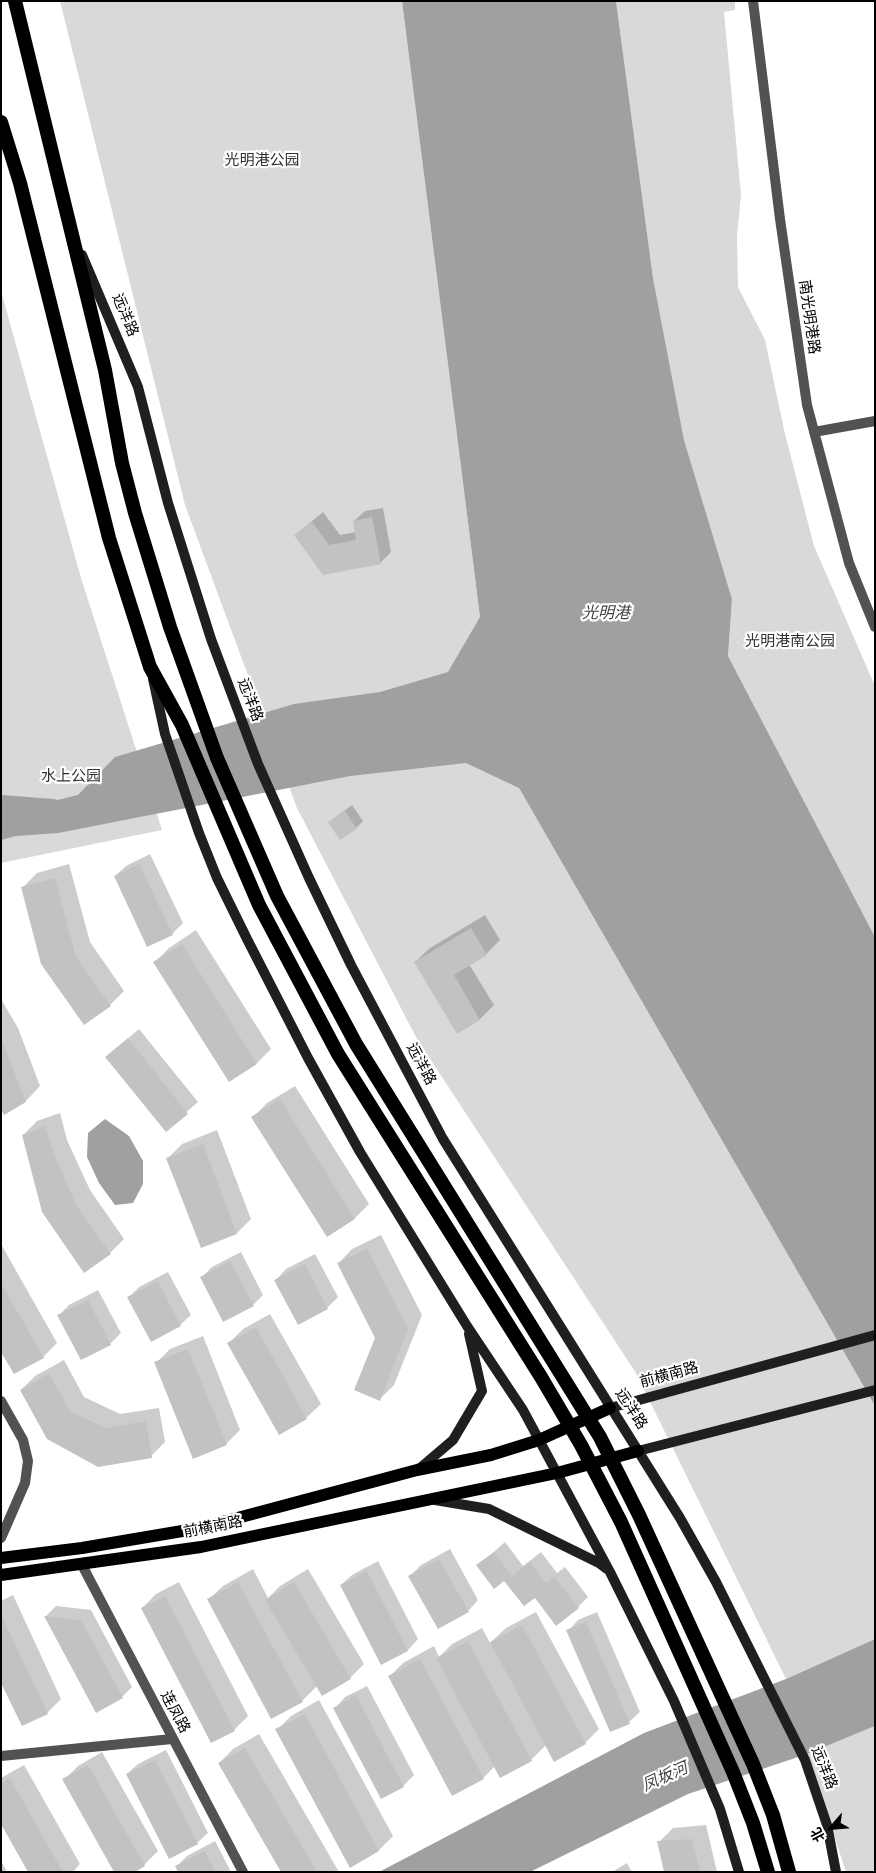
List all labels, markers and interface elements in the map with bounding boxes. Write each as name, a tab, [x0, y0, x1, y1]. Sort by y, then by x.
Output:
park label: 光明港公园	[225, 152, 299, 170]
street label: 南光明港路	[795, 279, 823, 355]
street label: 远洋路	[108, 291, 142, 339]
water label: 光明港	[582, 603, 630, 623]
park label: 光明港南公园	[745, 633, 835, 651]
street label: 远洋路	[234, 676, 266, 724]
park label: 水上公园	[41, 768, 101, 786]
street label: 远洋路	[402, 1040, 440, 1088]
street label: 前横南路	[638, 1359, 700, 1391]
street label: 远洋路	[611, 1385, 651, 1433]
street label: 前横南路	[182, 1512, 244, 1542]
street label: 连凤路	[156, 1688, 194, 1736]
street label: 远洋路	[807, 1744, 841, 1792]
water label: 凤坂河	[639, 1758, 691, 1796]
north arrow	[806, 1803, 856, 1853]
text: 北	[806, 1824, 829, 1845]

